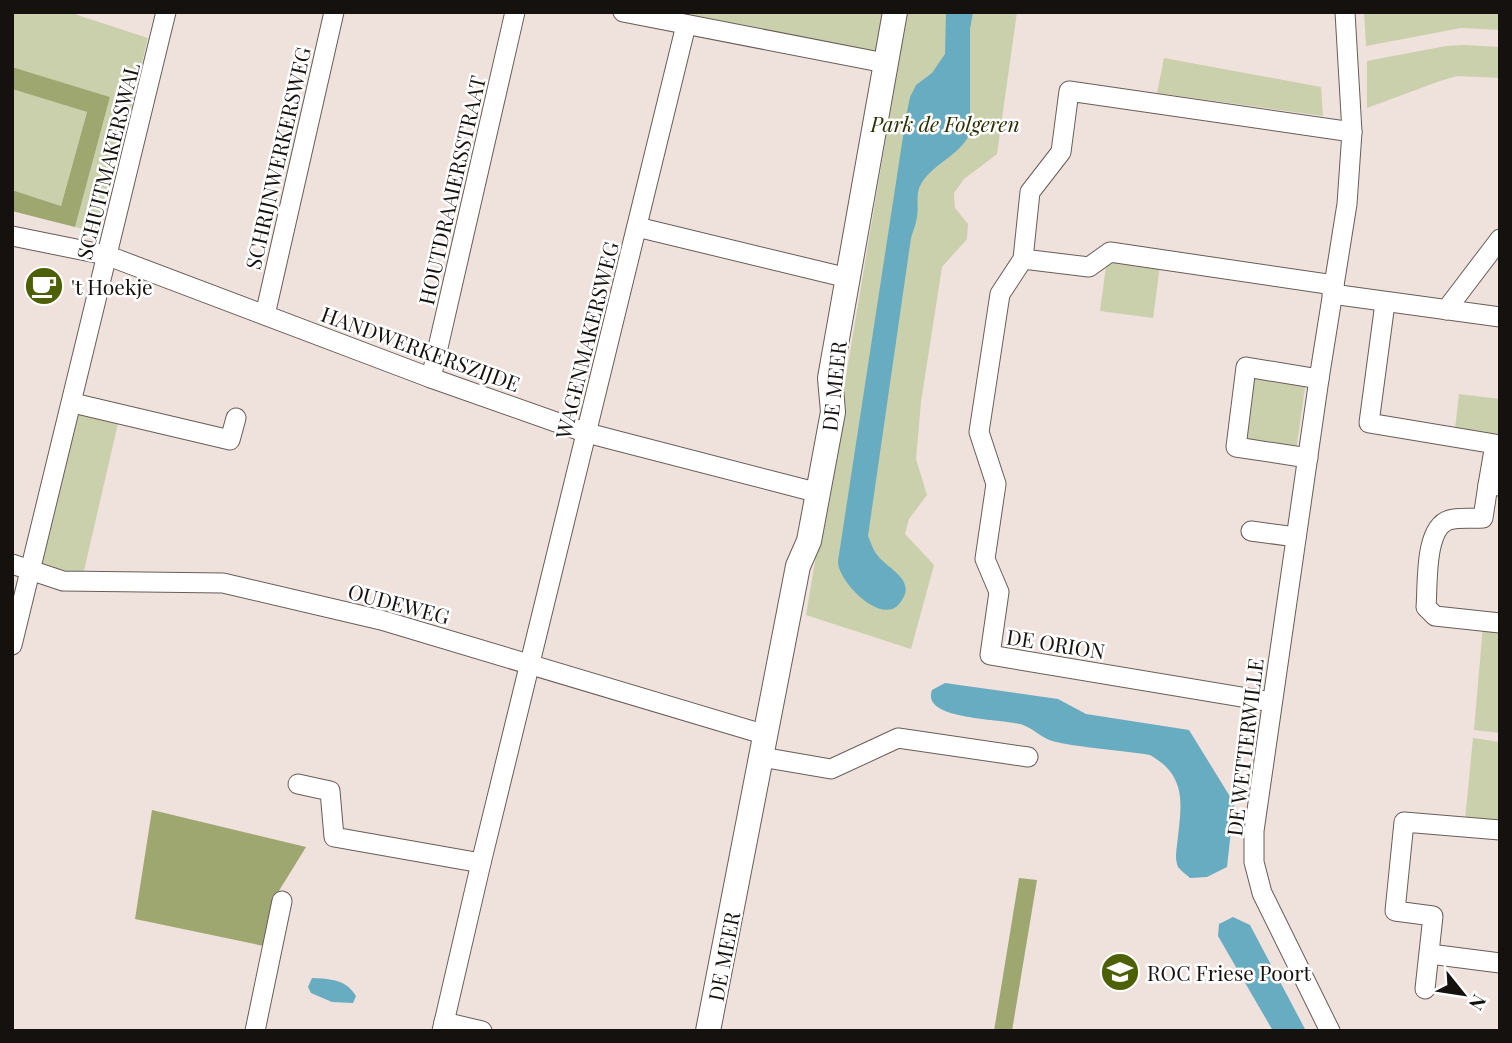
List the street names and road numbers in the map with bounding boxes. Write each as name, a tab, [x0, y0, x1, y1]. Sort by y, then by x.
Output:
street label: SCHRIJNWERKERSWEG	[238, 44, 316, 272]
street label: SCHUITMAKERSWAL	[69, 60, 145, 262]
street label: HOUTDRAAIERSSTRAAT	[411, 73, 491, 307]
street label: WAGENMAKERSWEG	[548, 238, 624, 443]
street label: HANDWERKERSZIJDE	[318, 299, 524, 397]
street label: DE MEER	[814, 339, 852, 432]
street label: OUDEWEG	[345, 576, 453, 630]
street label: DE ORION	[1005, 621, 1107, 665]
street label: DE WETTERWILLE	[1219, 656, 1269, 838]
street label: DE MEER	[701, 909, 745, 1003]

